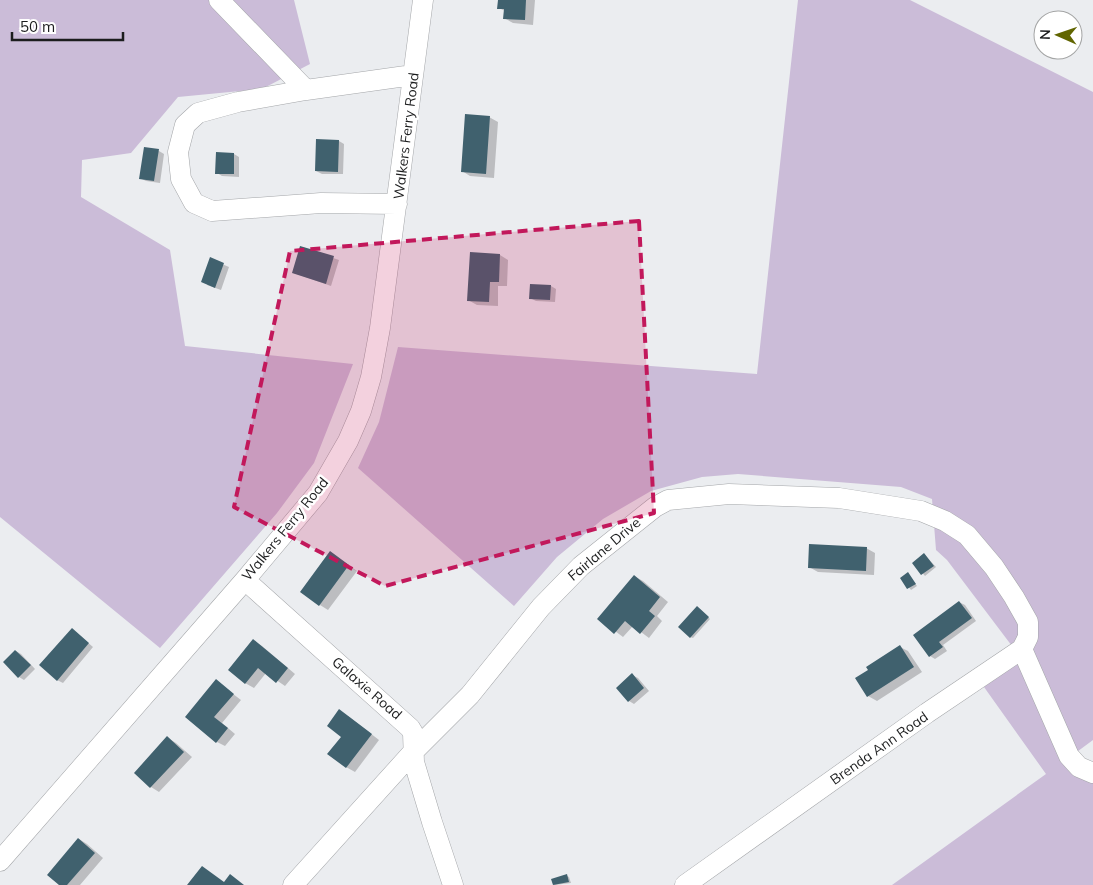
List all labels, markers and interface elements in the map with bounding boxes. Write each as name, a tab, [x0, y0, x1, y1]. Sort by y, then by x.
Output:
scale bar	[12, 10, 124, 42]
north arrow	[1033, 10, 1083, 60]
text: 50 m	[20, 17, 55, 36]
text: N	[1036, 29, 1054, 40]
street label: Walkers Ferry Road	[389, 71, 423, 201]
street label: Walkers Ferry Road	[238, 474, 332, 584]
street label: Fairlane Drive	[564, 513, 644, 585]
street label: Galaxie Road	[328, 653, 406, 723]
street label: Brenda Ann Road	[827, 708, 931, 788]

